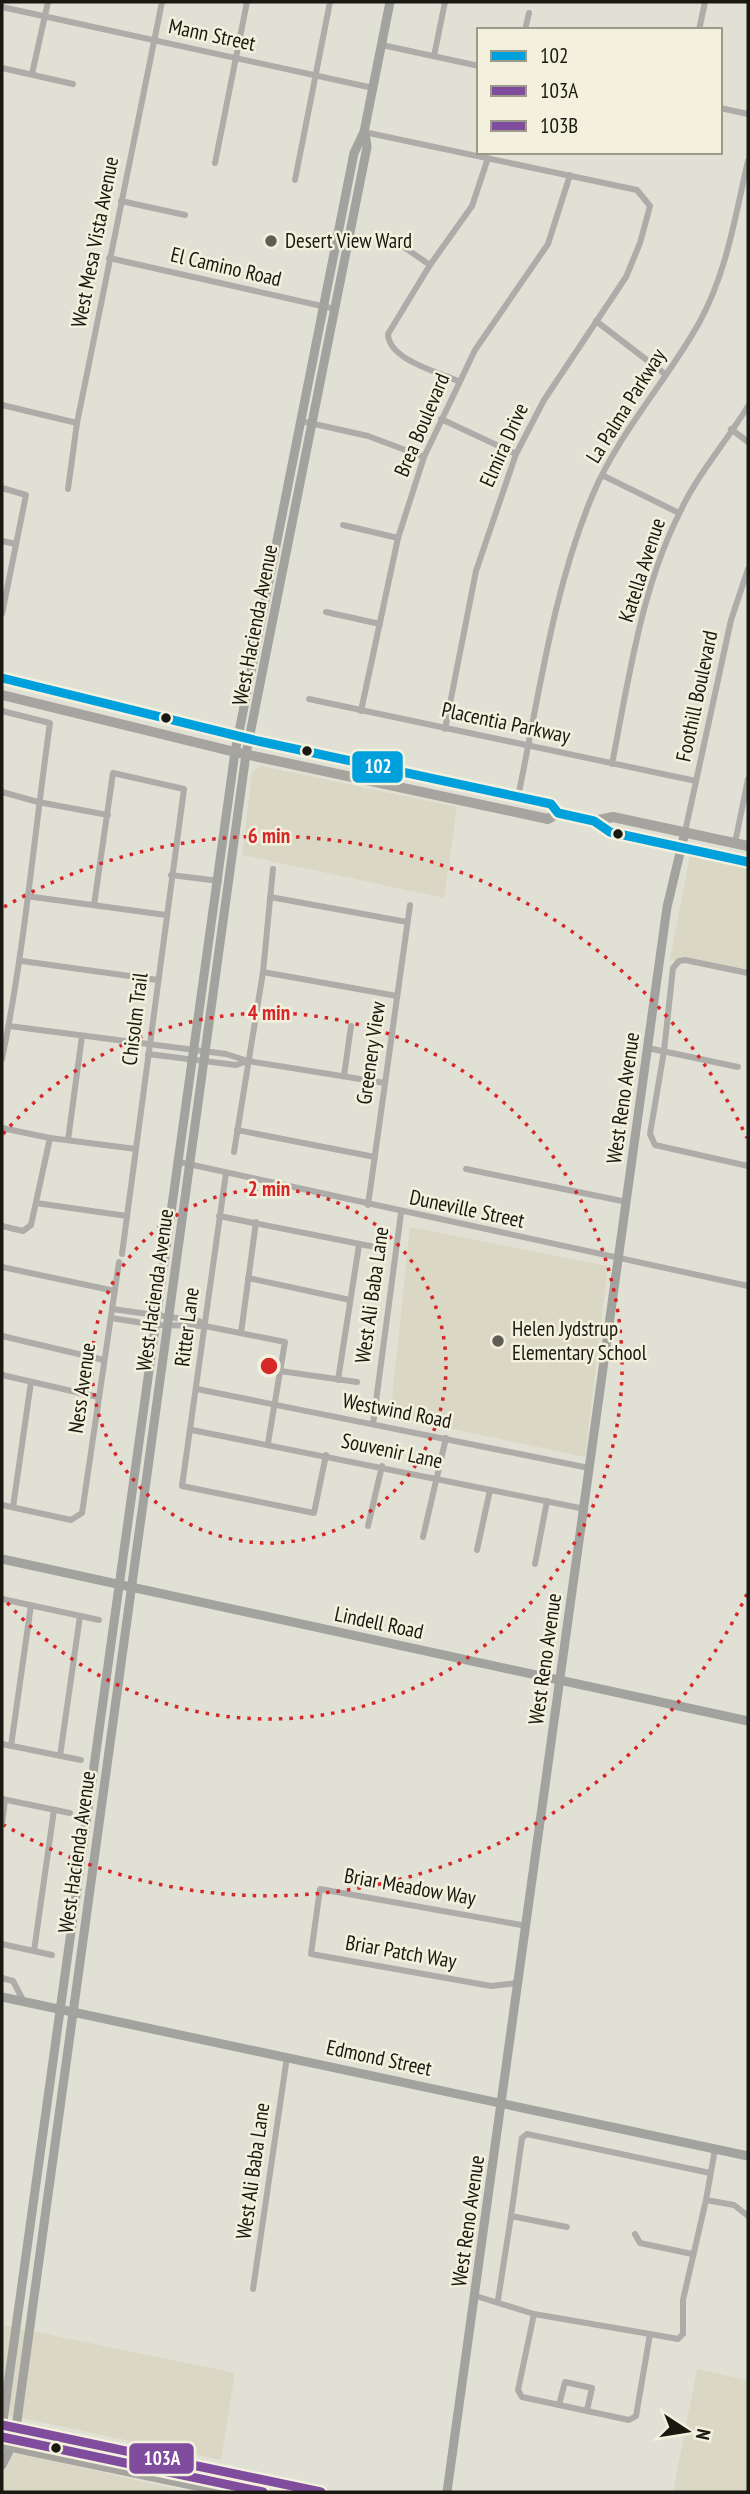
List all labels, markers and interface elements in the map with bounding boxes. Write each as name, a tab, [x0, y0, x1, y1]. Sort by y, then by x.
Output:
street label: Mann Street	[166, 12, 258, 57]
legend	[477, 28, 722, 154]
text: 102	[540, 42, 568, 69]
text: 103A	[540, 77, 578, 104]
text: 103B	[540, 112, 578, 139]
street label: West Mesa Vista Avenue	[65, 154, 124, 330]
place label: Desert View Ward	[285, 227, 412, 254]
marker: Desert View Ward	[263, 233, 279, 249]
street label: El Camino Road	[168, 241, 284, 292]
street label: La Palma Parkway	[580, 343, 671, 468]
street label: Brea Boulevard	[388, 369, 455, 481]
street label: Elmira Drive	[473, 399, 534, 491]
street label: Katella Avenue	[612, 514, 671, 625]
street label: West Hacienda Avenue	[226, 542, 283, 708]
street label: Foothill Boulevard	[669, 628, 724, 764]
street label: Placentia Parkway	[439, 696, 573, 749]
unlabelled marker	[159, 711, 173, 725]
unlabelled marker	[300, 744, 314, 758]
line badge: 102	[351, 750, 404, 784]
text: 102	[364, 754, 392, 778]
text: 6 min	[248, 822, 290, 849]
unlabelled marker	[611, 827, 625, 841]
street label: Chisolm Trail	[115, 971, 154, 1067]
text: 4 min	[248, 999, 290, 1026]
street label: Greenery View	[350, 999, 391, 1106]
street label: West Reno Avenue	[600, 1030, 645, 1165]
text: 2 min	[248, 1175, 290, 1202]
street label: Duneville Street	[407, 1183, 527, 1234]
street label: West Hacienda Avenue	[130, 1207, 179, 1373]
street label: West Ali Baba Lane	[349, 1225, 394, 1365]
street label: Ritter Lane	[168, 1286, 205, 1368]
place label: Helen Jydstrup Elementary School	[512, 1315, 647, 1366]
marker: Helen Jydstrup Elementary School	[490, 1333, 506, 1349]
street label: Ness Avenue	[62, 1341, 101, 1435]
centre of rings	[257, 1354, 281, 1378]
street label: Westwind Road	[340, 1387, 454, 1434]
street label: Souvenir Lane	[339, 1427, 445, 1474]
street label: West Reno Avenue	[522, 1591, 567, 1726]
street label: Lindell Road	[332, 1600, 426, 1645]
street label: West Hacienda Avenue	[52, 1769, 101, 1935]
street label: Briar Meadow Way	[342, 1862, 478, 1911]
street label: Briar Patch Way	[343, 1928, 459, 1975]
street label: Edmond Street	[324, 2033, 434, 2082]
street label: West Ali Baba Lane	[230, 2101, 275, 2241]
street label: West Reno Avenue	[445, 2153, 490, 2288]
north arrow	[652, 2396, 722, 2466]
text: N	[691, 2427, 716, 2442]
unlabelled marker	[49, 2441, 63, 2455]
line badge: 103A	[128, 2442, 195, 2475]
text: 103A	[144, 2446, 181, 2470]

